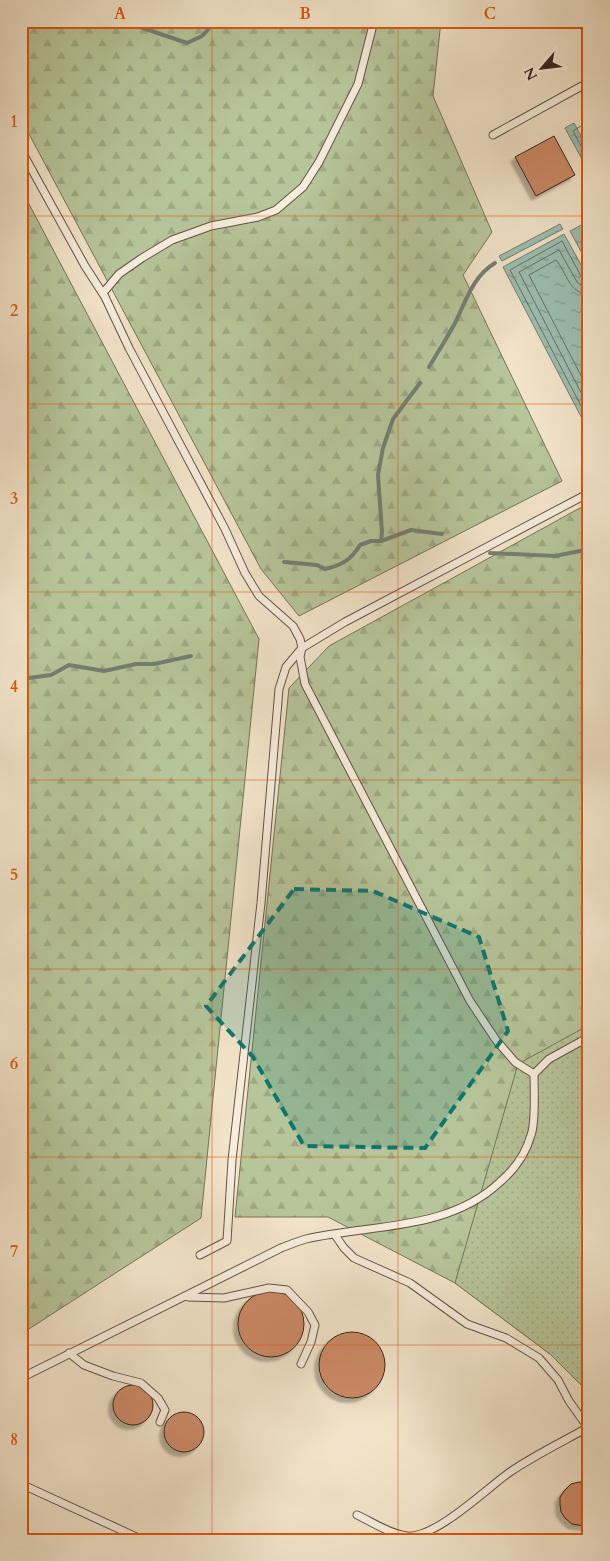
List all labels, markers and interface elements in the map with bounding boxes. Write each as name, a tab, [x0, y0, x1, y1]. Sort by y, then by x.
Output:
text: A	[114, 3, 126, 25]
text: B	[299, 3, 311, 25]
text: C	[484, 3, 496, 25]
north arrow	[518, 42, 568, 92]
text: N	[520, 64, 542, 84]
text: 1	[10, 111, 18, 133]
text: 2	[10, 300, 18, 322]
text: 3	[10, 488, 18, 510]
text: 4	[10, 676, 18, 698]
text: 5	[10, 864, 18, 886]
text: 6	[10, 1053, 18, 1075]
text: 7	[10, 1241, 18, 1263]
text: 8	[10, 1429, 18, 1451]

